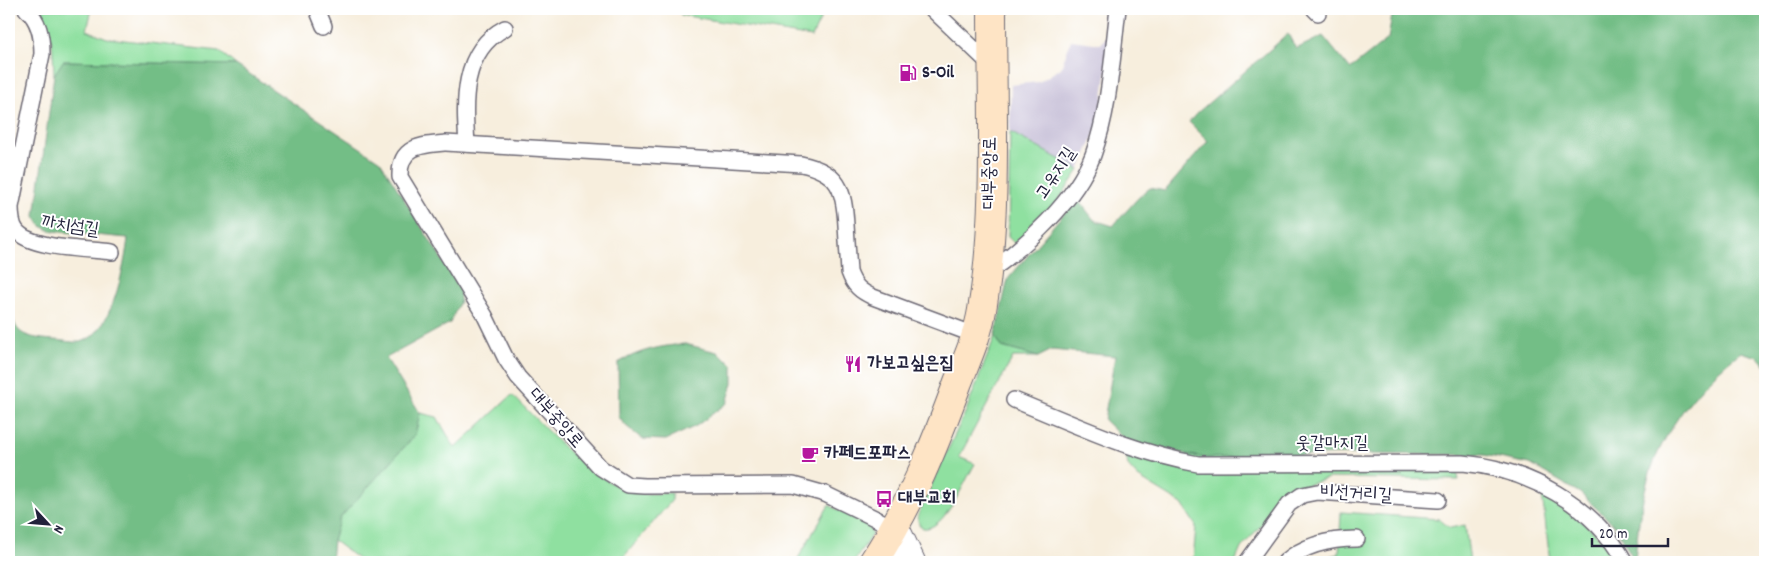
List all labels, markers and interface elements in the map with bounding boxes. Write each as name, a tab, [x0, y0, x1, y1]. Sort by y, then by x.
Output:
place label: S-Oil	[922, 61, 955, 86]
fuel station icon: S-Oil	[898, 63, 918, 83]
street label: 대부중앙로	[978, 137, 1004, 209]
street label: 고유지길	[1031, 142, 1084, 205]
street label: 까치섬길	[39, 210, 101, 244]
place label: 가보고싶은집	[867, 352, 954, 377]
restaurant icon: 가보고싶은집	[843, 354, 863, 374]
street label: 대부중앙로	[522, 383, 588, 455]
street label: 웃갈마지길	[1296, 432, 1369, 457]
place label: 카페드포파스	[824, 442, 911, 467]
cafe icon: 카페드포파스	[800, 444, 820, 464]
street label: 비선거리길	[1319, 481, 1393, 509]
place label: 대부교회	[898, 487, 956, 512]
bus stop icon: 대부교회	[874, 489, 894, 509]
north arrow	[22, 498, 72, 548]
scale bar	[1592, 516, 1668, 548]
text: N	[47, 521, 68, 536]
text: 20 m	[1599, 524, 1627, 546]

